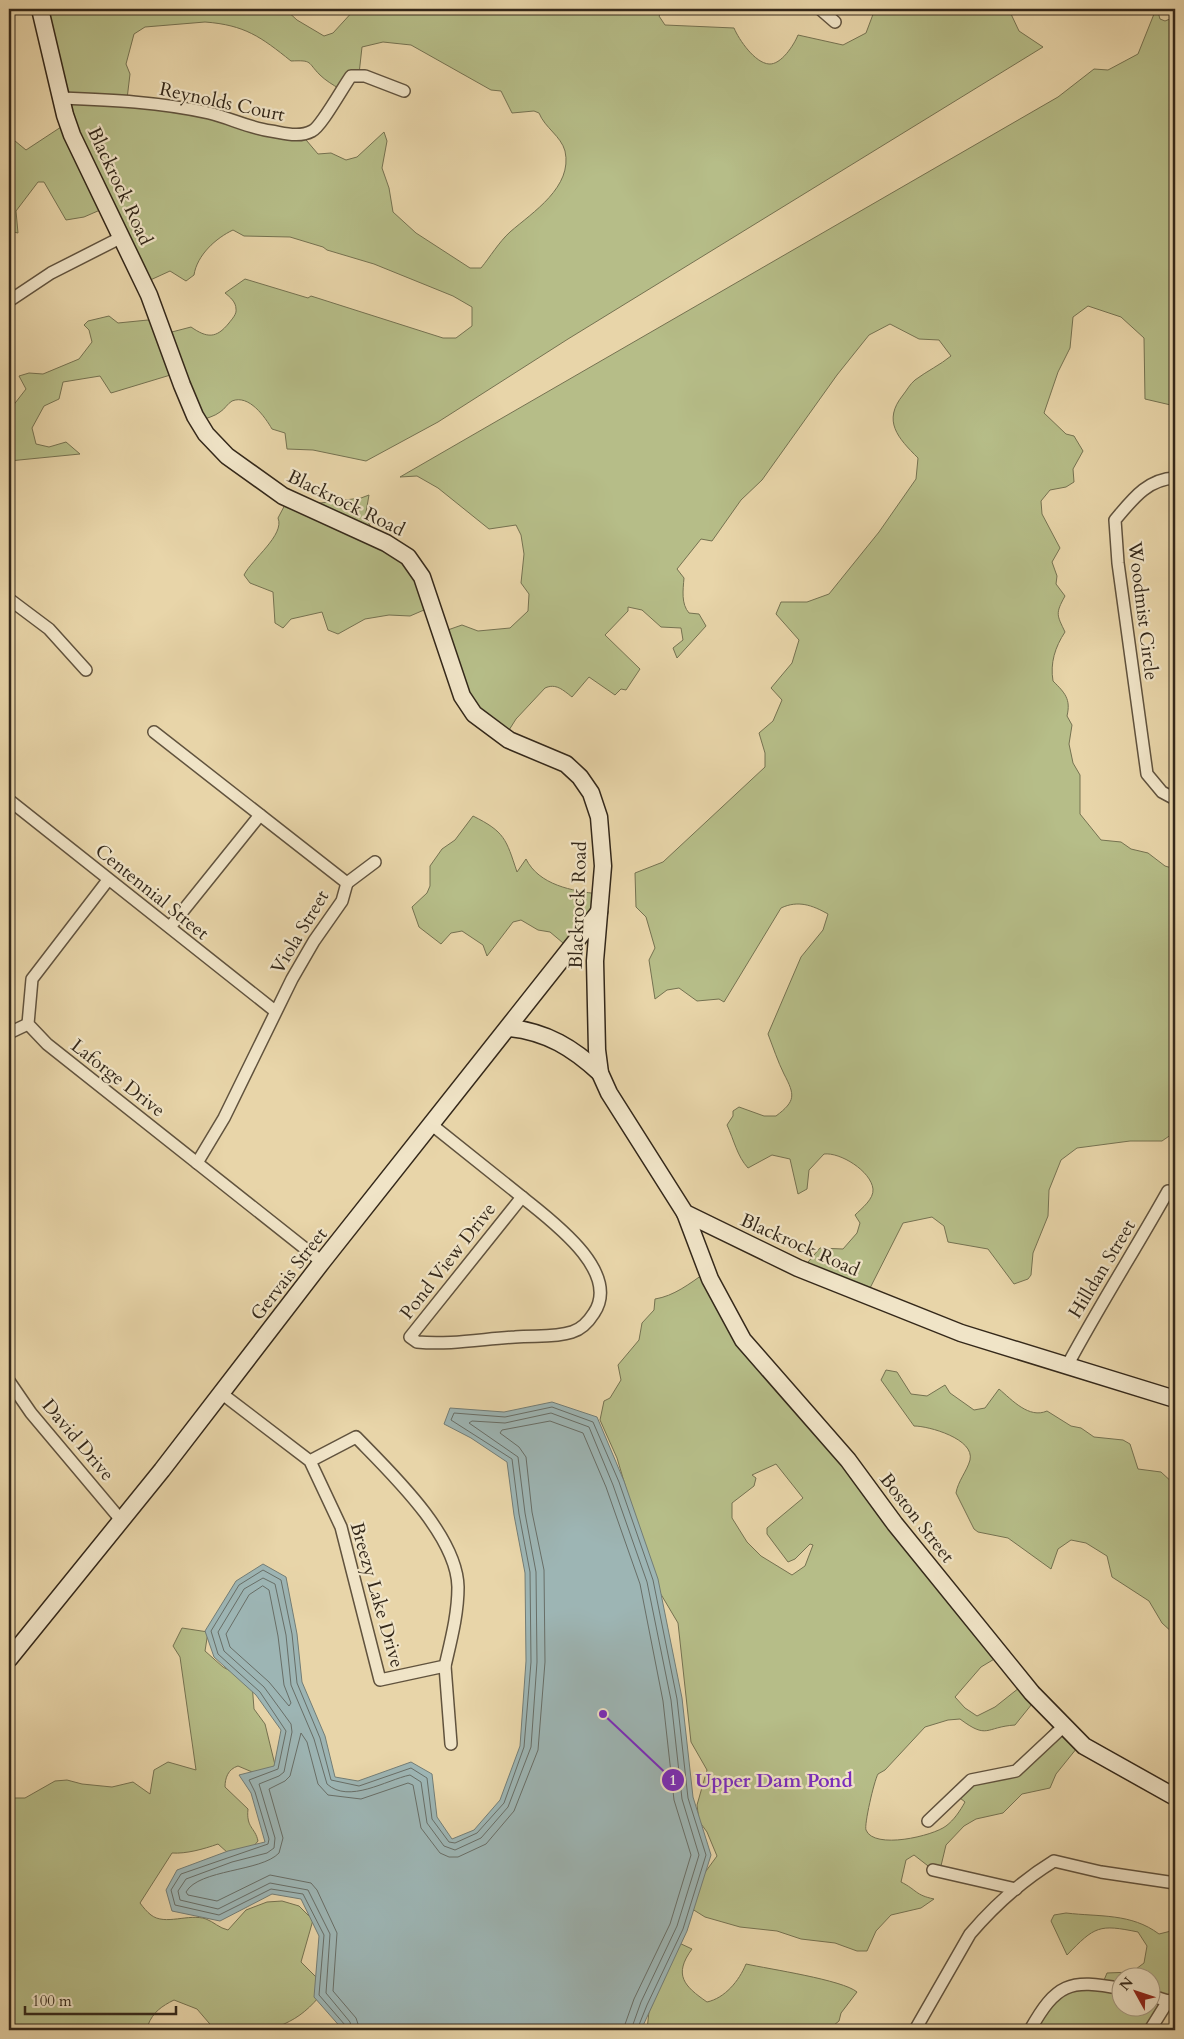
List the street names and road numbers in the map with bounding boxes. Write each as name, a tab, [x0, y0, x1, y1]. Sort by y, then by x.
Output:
street label: Reynolds Court	[157, 76, 287, 128]
street label: Blackrock Road	[81, 123, 159, 249]
street label: Blackrock Road	[283, 463, 409, 543]
street label: Woodmist Circle	[1121, 539, 1164, 682]
street label: Centennial Street	[90, 838, 214, 946]
street label: Blackrock Road	[563, 841, 593, 969]
street label: Viola Street	[265, 885, 335, 979]
street label: Laforge Drive	[65, 1033, 171, 1123]
street label: Pond View Drive	[394, 1197, 502, 1325]
street label: Blackrock Road	[736, 1207, 864, 1283]
street label: Hilldan Street	[1062, 1215, 1142, 1323]
street label: Gervais Street	[245, 1222, 333, 1326]
street label: David Drive	[36, 1393, 120, 1487]
street label: Boston Street	[874, 1468, 960, 1568]
street label: Breezy Lake Drive	[344, 1519, 410, 1671]

